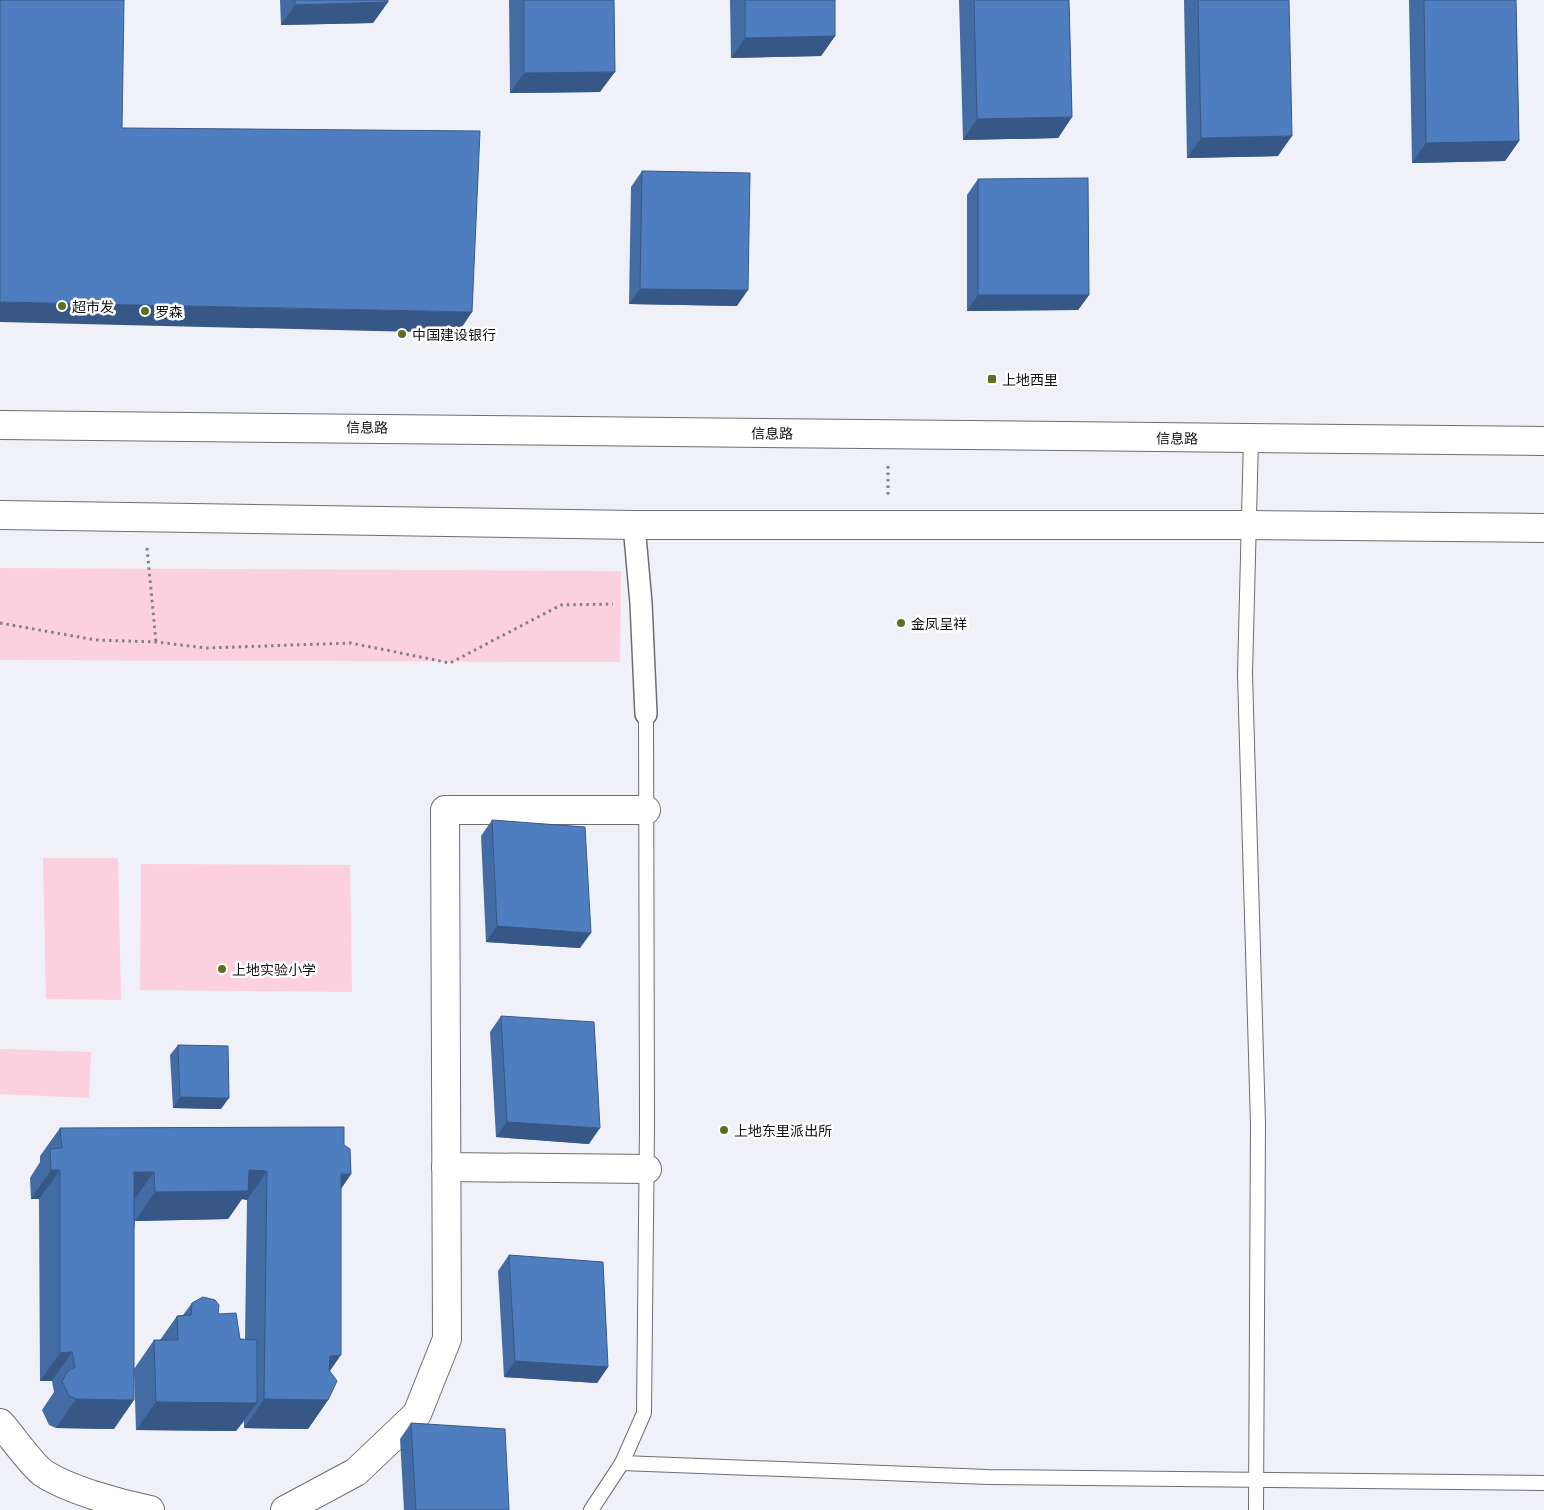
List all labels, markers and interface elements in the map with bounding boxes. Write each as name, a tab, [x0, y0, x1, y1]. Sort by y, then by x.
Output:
place label: 超市发	[72, 296, 114, 317]
marker: 超市发	[56, 300, 68, 312]
place label: 罗森	[155, 301, 183, 322]
marker: 罗森	[139, 305, 151, 317]
place label: 中国建设银行	[412, 324, 496, 345]
marker: 中国建设银行	[396, 328, 408, 340]
place label: 上地西里	[1002, 369, 1058, 390]
marker: 上地西里	[986, 373, 998, 385]
street label: 信息路	[346, 416, 388, 438]
street label: 信息路	[751, 422, 793, 444]
street label: 信息路	[1156, 427, 1198, 449]
place label: 金凤呈祥	[911, 613, 967, 634]
marker: 金凤呈祥	[895, 617, 907, 629]
place label: 上地实验小学	[232, 959, 316, 980]
marker: 上地实验小学	[216, 963, 228, 975]
place label: 上地东里派出所	[734, 1120, 832, 1141]
marker: 上地东里派出所	[718, 1124, 730, 1136]

